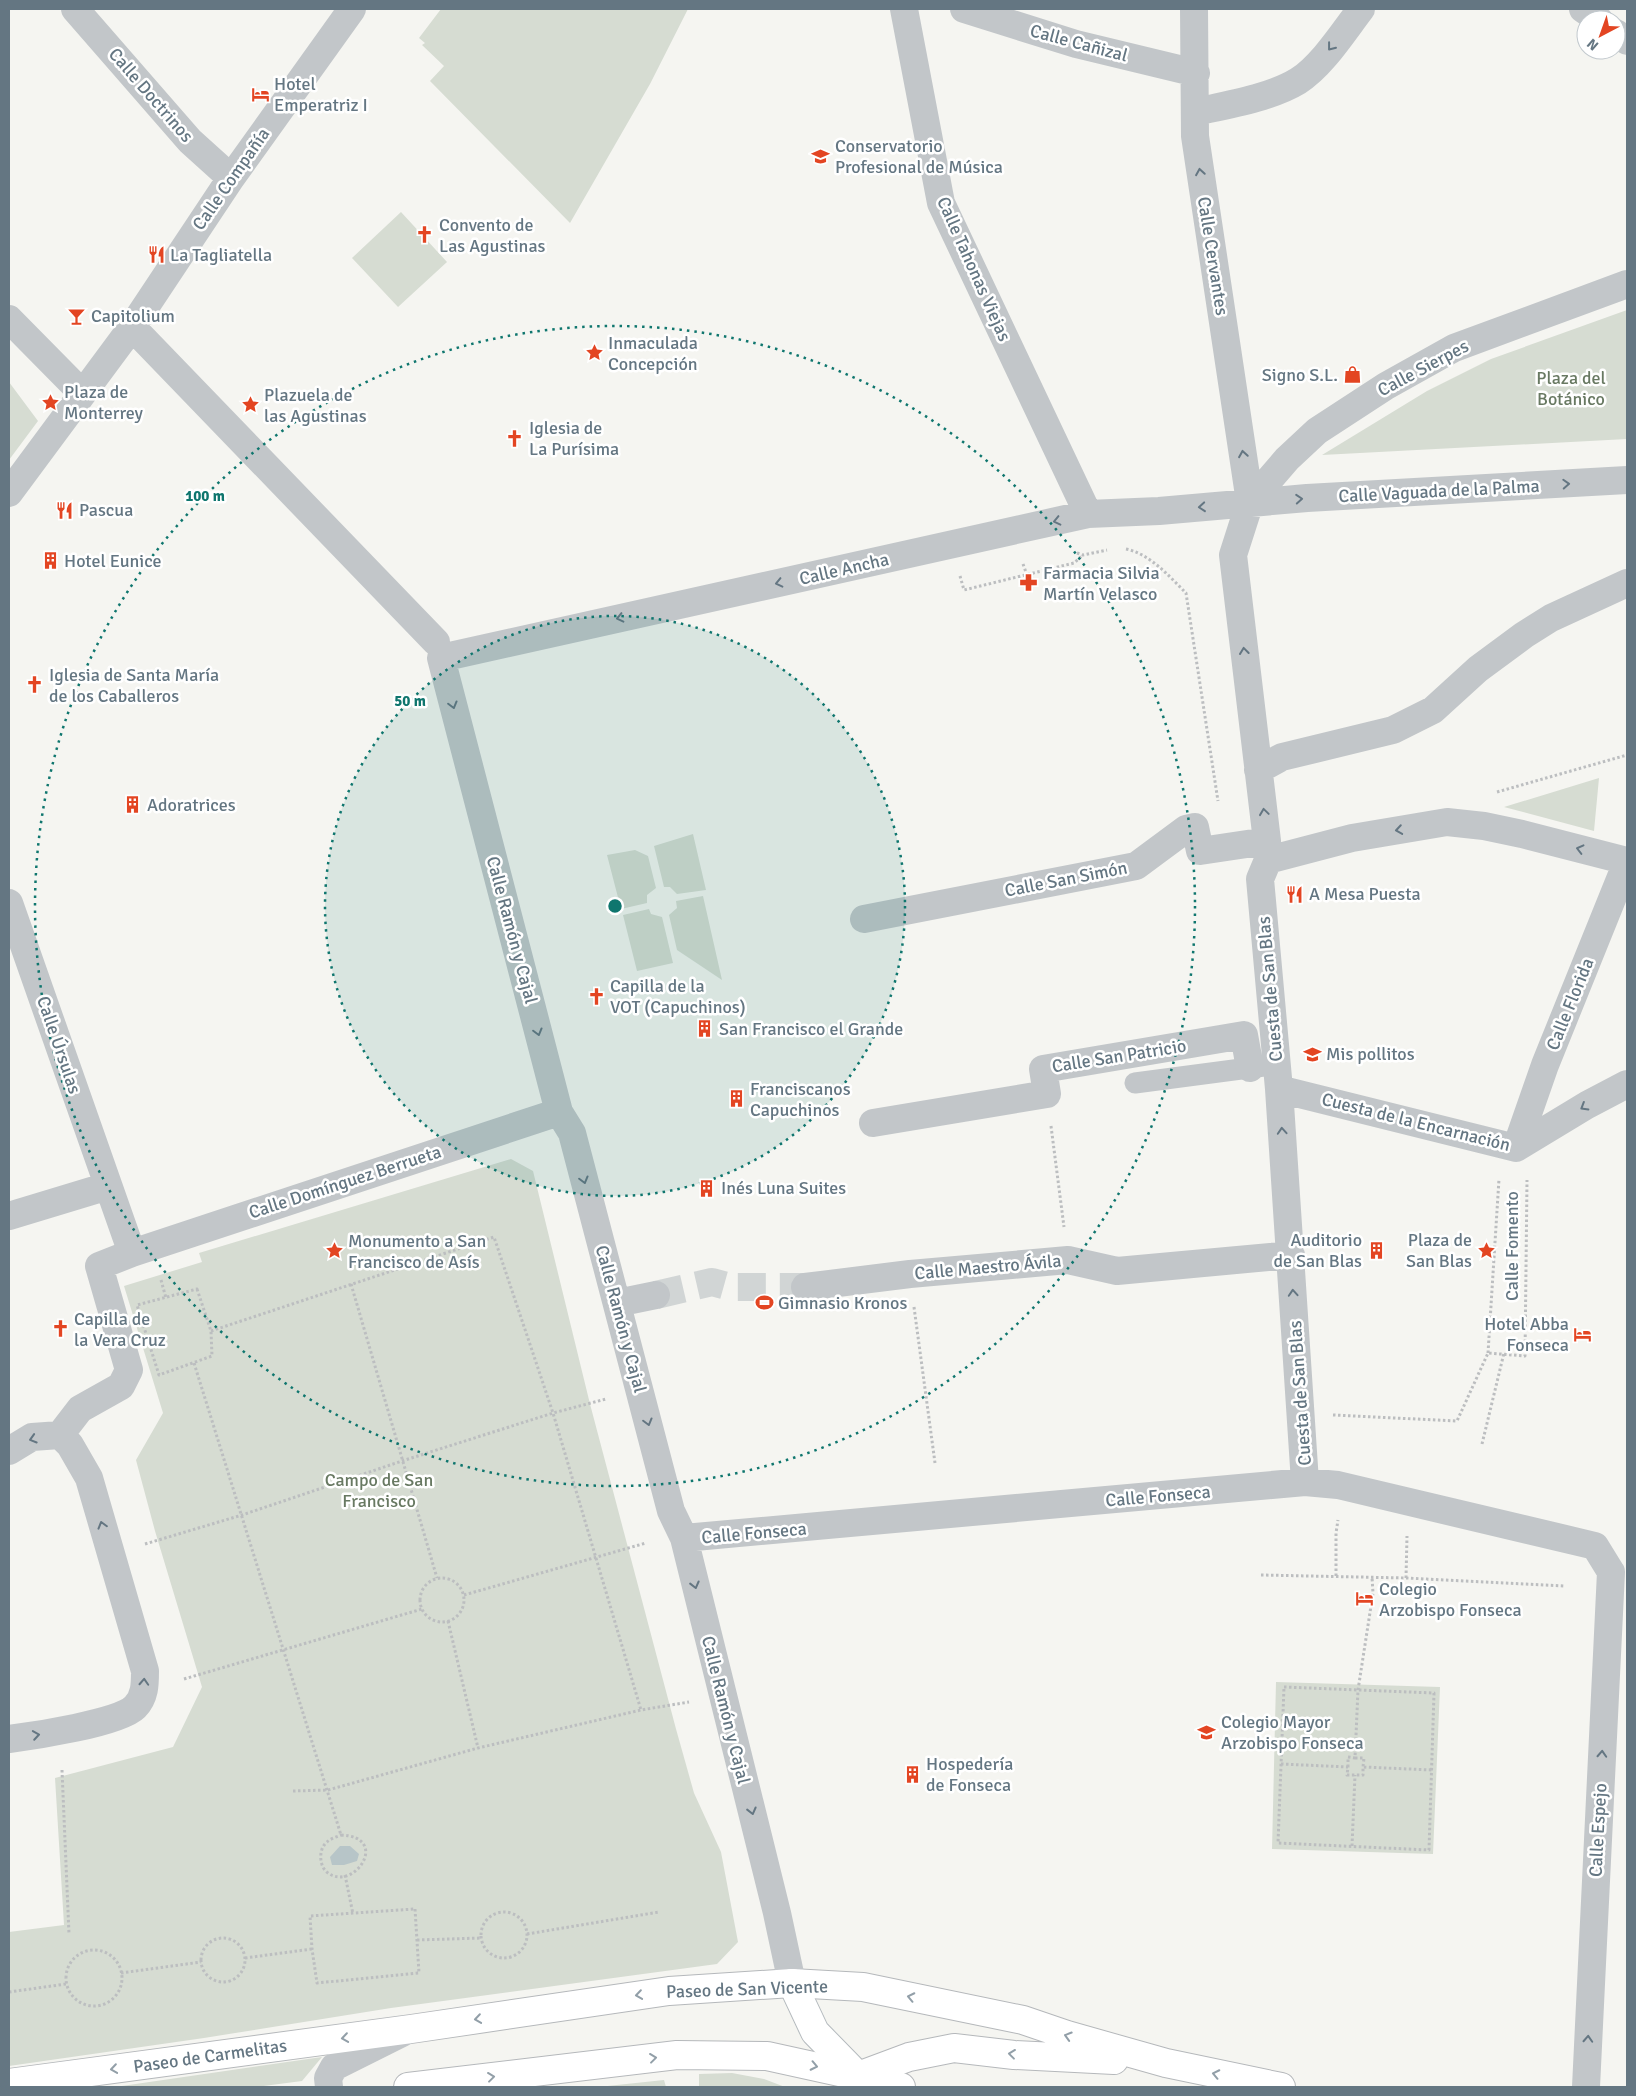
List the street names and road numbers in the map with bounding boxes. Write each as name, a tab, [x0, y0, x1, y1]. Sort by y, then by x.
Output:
street label: Calle Cañizal	[1028, 19, 1130, 67]
street label: Calle Doctrinos	[104, 43, 198, 147]
street label: Calle Compañía	[188, 124, 274, 234]
street label: Calle Tahonas Viejas	[932, 193, 1016, 345]
street label: Calle Cervantes	[1193, 195, 1233, 317]
street label: Calle Sierpes	[1374, 335, 1472, 401]
street label: Calle Vaguada de la Palma	[1338, 475, 1540, 507]
street label: Calle Ancha	[797, 548, 891, 590]
street label: Calle Ramón y Cajal	[482, 854, 542, 1006]
street label: Calle San Simón	[1003, 856, 1129, 902]
street label: Cuesta de San Blas	[1253, 915, 1287, 1062]
street label: Calle Florida	[1542, 955, 1598, 1053]
street label: Calle Úrsulas	[32, 993, 86, 1097]
street label: Calle San Patricio	[1050, 1035, 1188, 1077]
street label: Cuesta de la Encarnación	[1319, 1088, 1513, 1156]
street label: Calle Domínguez Berrueta	[246, 1141, 444, 1223]
street label: Calle Fomento	[1501, 1191, 1523, 1301]
street label: Calle Ramón y Cajal	[591, 1243, 651, 1395]
street label: Calle Maestro Ávila	[914, 1250, 1062, 1284]
street label: Cuesta de San Blas	[1284, 1320, 1316, 1466]
street label: Calle Fonseca	[1104, 1480, 1212, 1512]
street label: Calle Fonseca	[700, 1517, 808, 1549]
street label: Calle Ramón y Cajal	[697, 1634, 755, 1786]
street label: Calle Espejo	[1585, 1782, 1611, 1878]
street label: Paseo de San Vicente	[666, 1975, 828, 2003]
street label: Paseo de Carmelitas	[132, 2034, 288, 2078]

